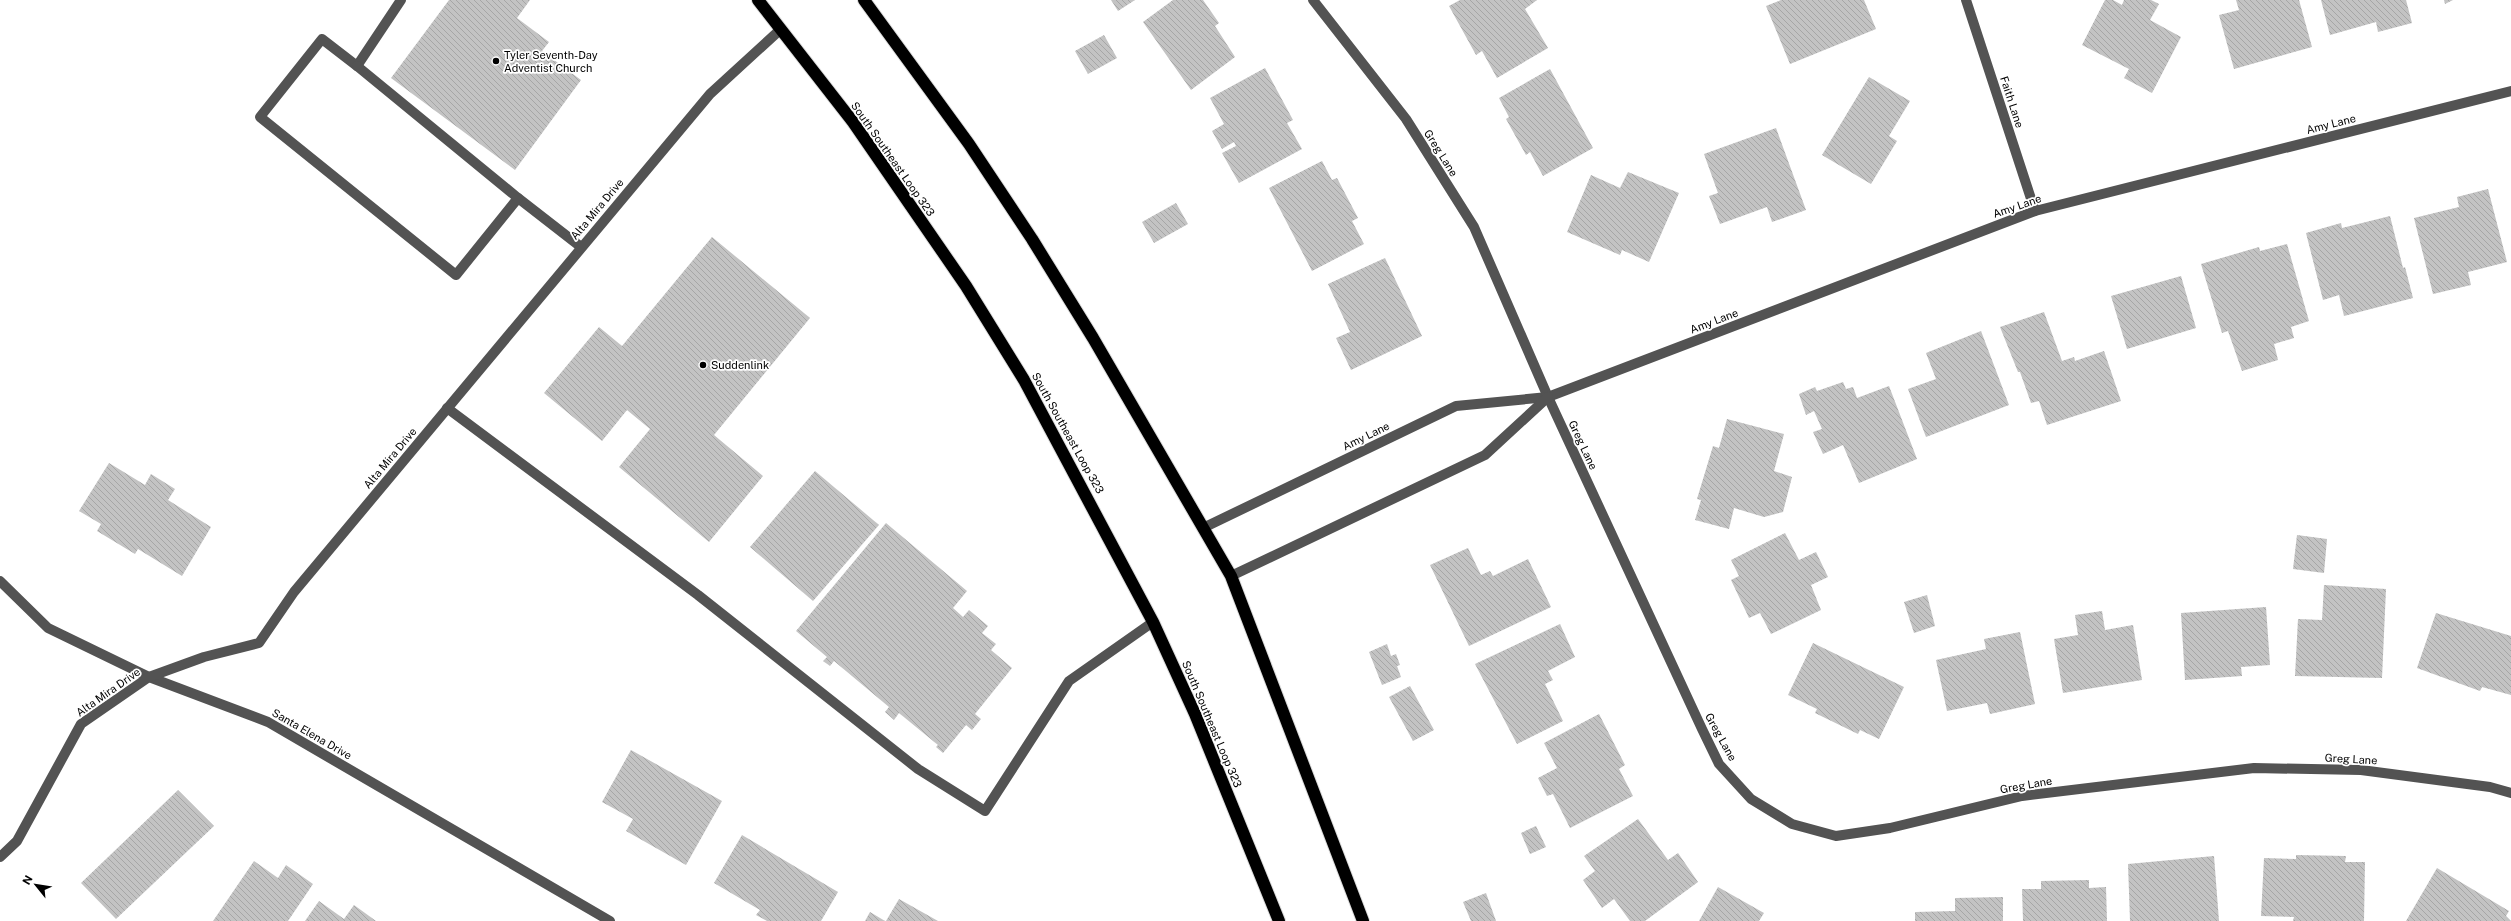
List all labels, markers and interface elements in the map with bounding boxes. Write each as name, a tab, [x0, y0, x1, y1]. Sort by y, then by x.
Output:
place label: Tyler Seventh-Day Adventist Church	[504, 49, 598, 74]
marker: Tyler Seventh-Day Adventist Church	[491, 56, 501, 66]
street label: Faith Lane	[1998, 75, 2026, 129]
street label: South Southeast Loop 323	[849, 100, 937, 218]
street label: Amy Lane	[2305, 112, 2357, 136]
street label: Greg Lane	[1422, 127, 1460, 179]
street label: Alta Mira Drive	[568, 176, 626, 242]
street label: Amy Lane	[1991, 192, 2043, 220]
street label: Amy Lane	[1688, 306, 1740, 336]
place label: Suddenlink	[711, 359, 769, 371]
marker: Suddenlink	[698, 360, 708, 370]
street label: South Southeast Loop 323	[1030, 370, 1106, 496]
street label: Greg Lane	[1566, 419, 1600, 471]
street label: Amy Lane	[1341, 420, 1391, 452]
street label: Alta Mira Drive	[361, 425, 419, 491]
street label: South Southeast Loop 323	[1180, 659, 1244, 789]
street label: Alta Mira Drive	[74, 665, 142, 719]
street label: Santa Elena Drive	[270, 706, 354, 762]
street label: Greg Lane	[1703, 711, 1739, 763]
street label: Greg Lane	[2324, 752, 2378, 766]
street label: Greg Lane	[1999, 775, 2053, 795]
north arrow	[16, 865, 56, 905]
text: N	[20, 873, 35, 887]

